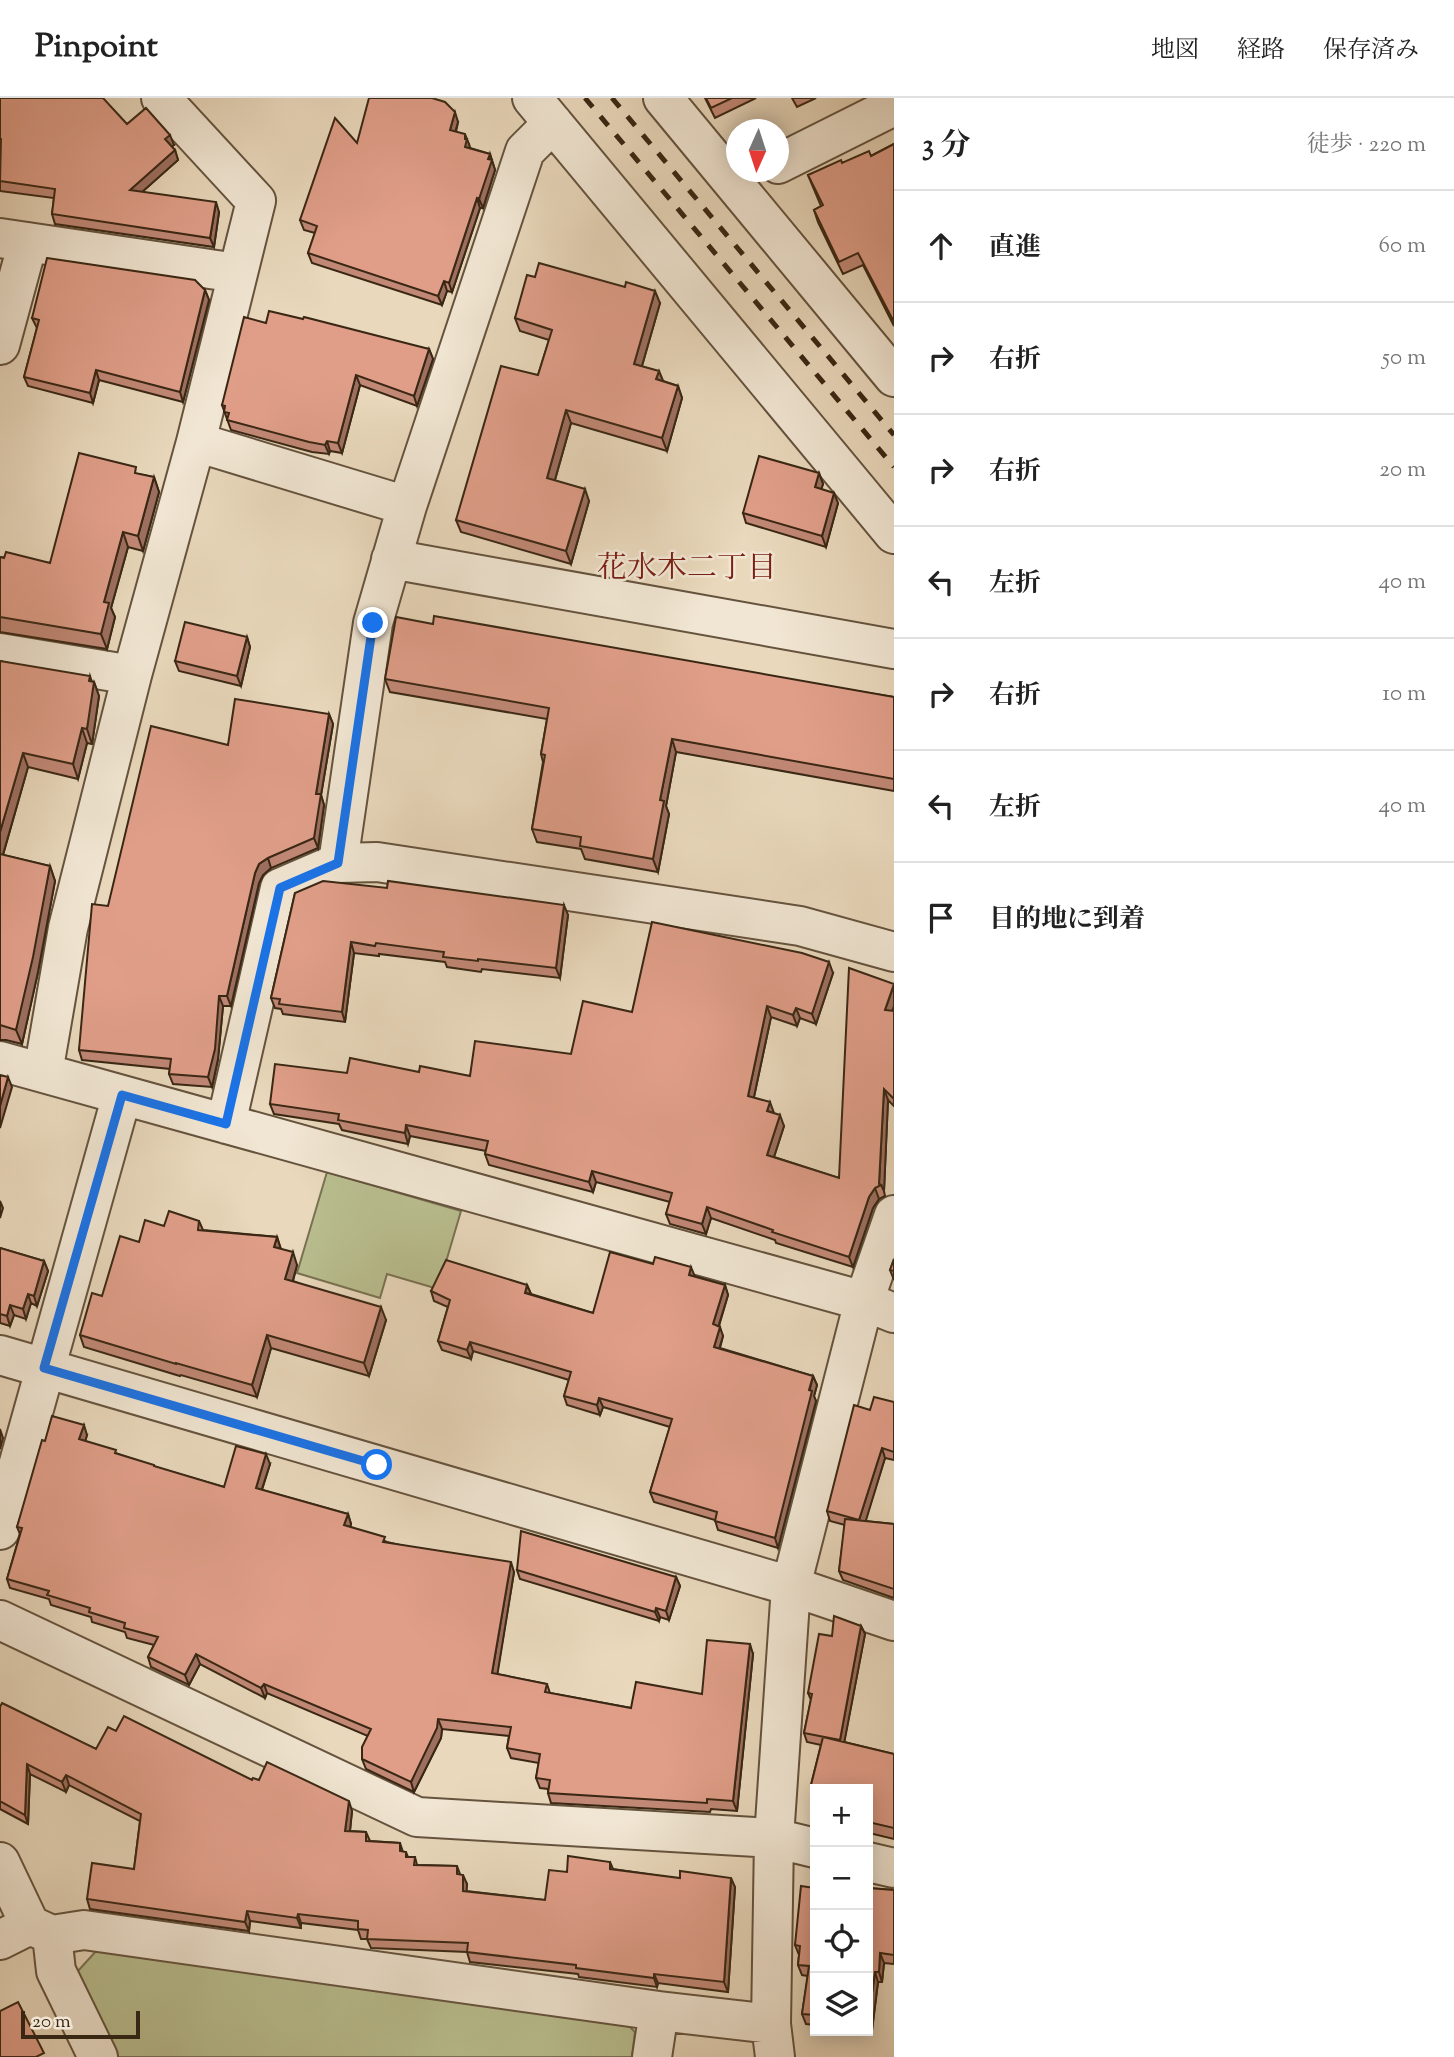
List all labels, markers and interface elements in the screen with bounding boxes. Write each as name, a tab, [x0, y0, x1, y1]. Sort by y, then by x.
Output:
text: Pinpoint	[35, 24, 158, 72]
text: 地図	[1151, 34, 1199, 68]
text: 経路	[1237, 34, 1285, 68]
text: 保存済み	[1323, 34, 1419, 68]
north arrow	[726, 119, 789, 182]
text: 3 分	[922, 125, 971, 168]
text: 徒歩 · 220 m	[1307, 129, 1426, 162]
icon: ahead	[922, 227, 960, 265]
text: 直進	[989, 230, 1041, 267]
text: 60 m	[1378, 230, 1426, 263]
icon: right	[922, 339, 960, 377]
text: 右折	[989, 342, 1041, 379]
text: 50 m	[1382, 342, 1426, 375]
icon: right	[922, 451, 960, 489]
text: 右折	[989, 454, 1041, 491]
text: 20 m	[1379, 454, 1426, 487]
district label: 花水木二丁目	[597, 548, 777, 591]
icon: left	[922, 563, 960, 601]
text: 左折	[989, 566, 1041, 603]
text: 40 m	[1379, 566, 1426, 599]
route end	[357, 607, 388, 638]
icon: right	[922, 675, 960, 713]
text: 右折	[989, 678, 1041, 715]
text: 10 m	[1382, 678, 1426, 711]
icon: left	[922, 787, 960, 825]
text: 左折	[989, 790, 1041, 827]
text: 40 m	[1379, 790, 1426, 823]
icon: arrive	[922, 899, 960, 937]
text: 目的地に到着	[989, 902, 1145, 939]
route start	[361, 1449, 392, 1480]
map controls	[810, 1784, 873, 2036]
button: +	[810, 1784, 873, 1847]
button: −	[810, 1847, 873, 1910]
button: locate	[810, 1910, 873, 1973]
button: layers	[810, 1973, 873, 2036]
scale bar	[21, 2008, 140, 2040]
text: 20 m	[32, 2009, 71, 2036]

